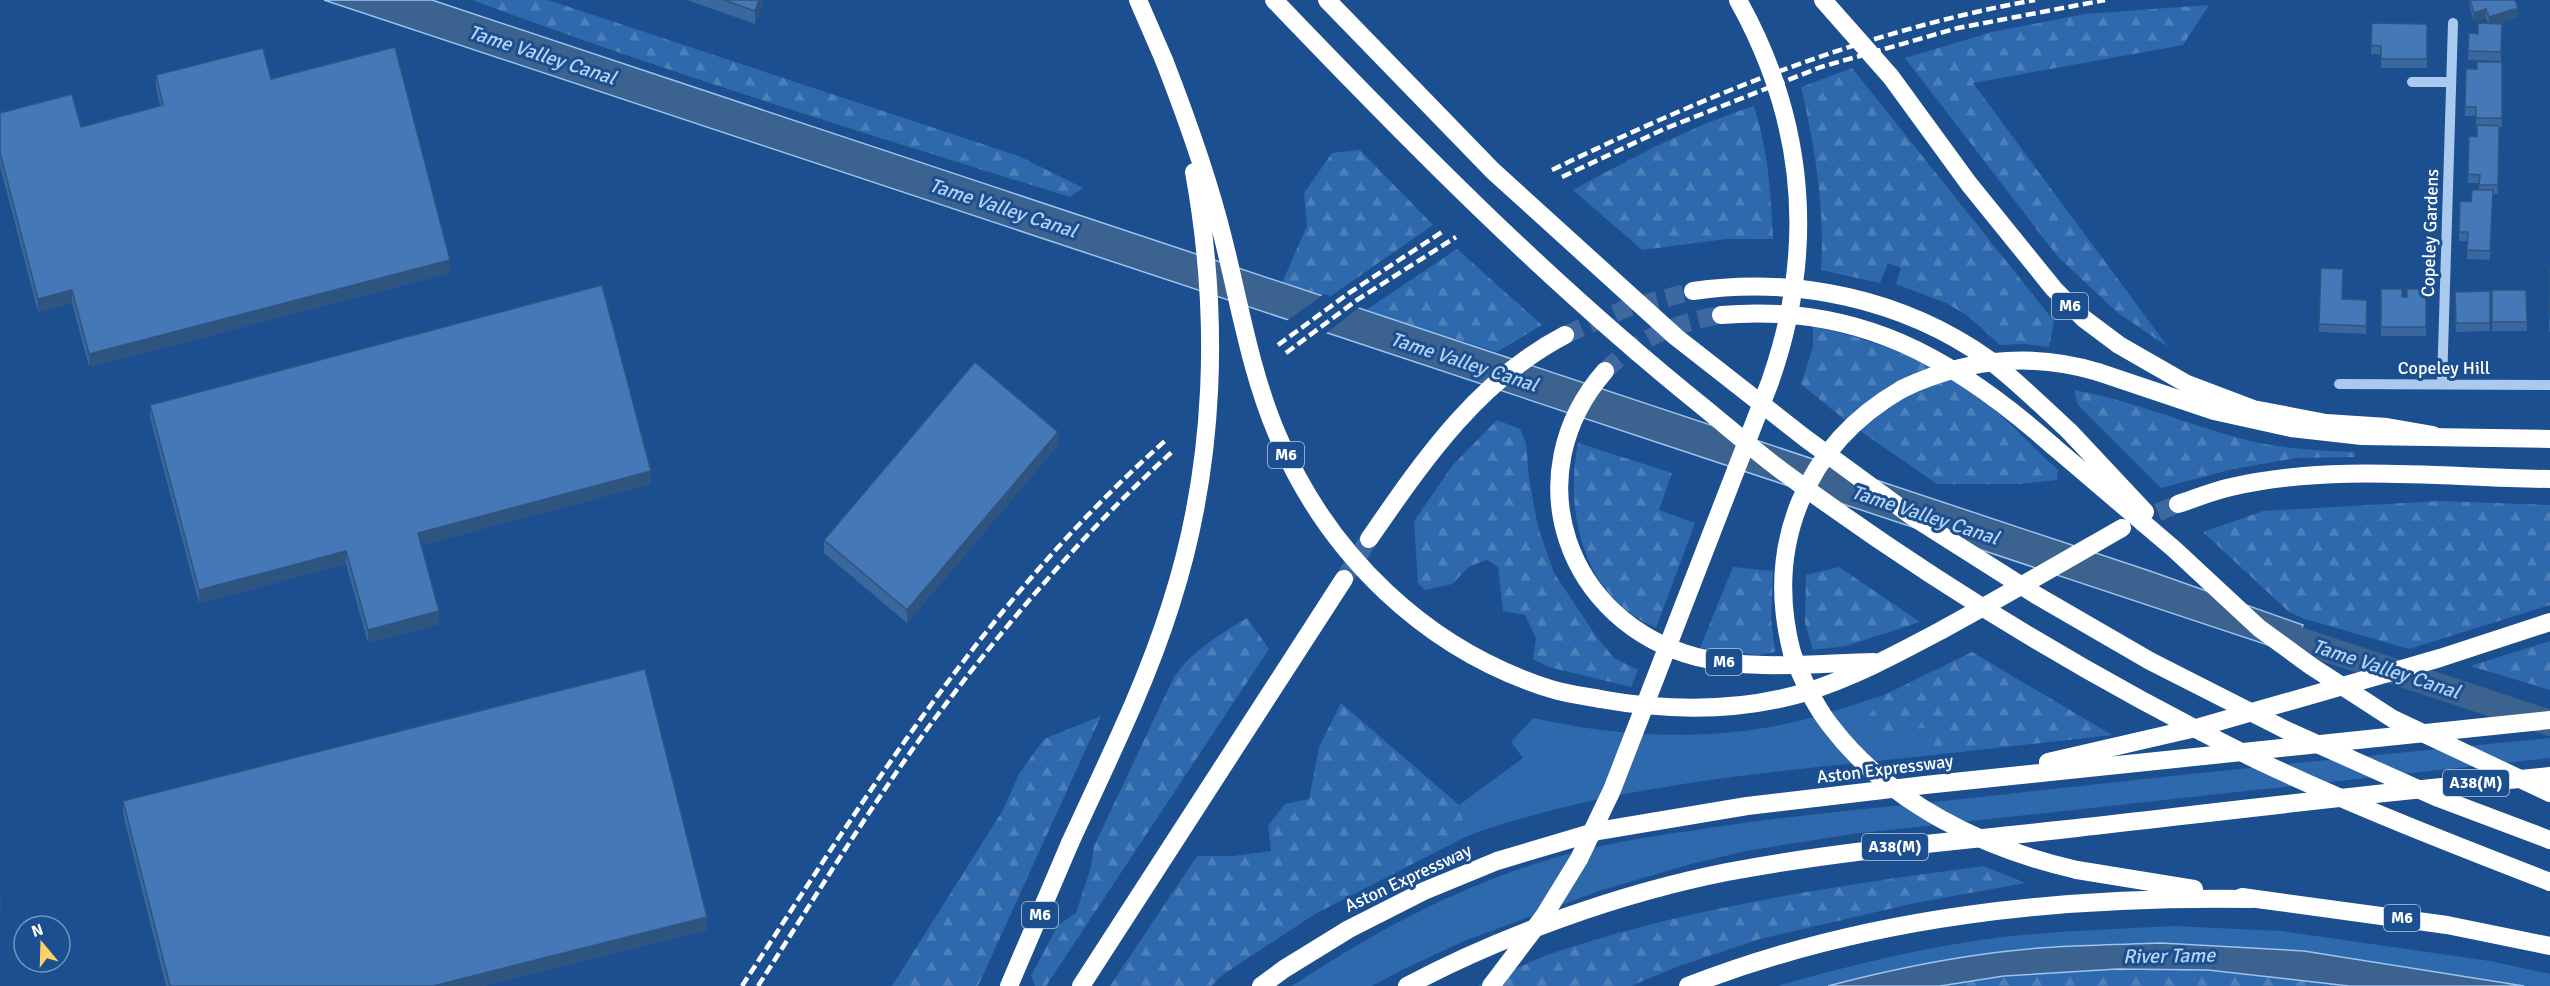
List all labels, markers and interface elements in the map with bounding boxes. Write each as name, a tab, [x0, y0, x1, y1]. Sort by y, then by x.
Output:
water label: Tame Valley Canal	[465, 19, 621, 91]
street label: Copeley Gardens	[2417, 168, 2443, 298]
water label: Tame Valley Canal	[926, 172, 1082, 244]
road number: M6	[2052, 293, 2088, 319]
water label: Tame Valley Canal	[1387, 326, 1543, 398]
street label: Copeley Hill	[2398, 357, 2490, 379]
road number: M6	[1268, 442, 1304, 468]
water label: Tame Valley Canal	[1848, 479, 2004, 551]
water label: Tame Valley Canal	[2309, 633, 2465, 705]
road number: M6	[1706, 649, 1742, 675]
street label: Aston Expressway	[1815, 750, 1955, 788]
road number: A38(M)	[2443, 770, 2509, 796]
road number: A38(M)	[1862, 834, 1928, 860]
street label: Aston Expressway	[1341, 839, 1475, 917]
road number: M6	[1022, 902, 1058, 928]
road number: M6	[2384, 905, 2420, 931]
north arrow	[12, 914, 72, 974]
text: N	[29, 919, 46, 942]
water label: River Tame	[2123, 943, 2216, 969]

